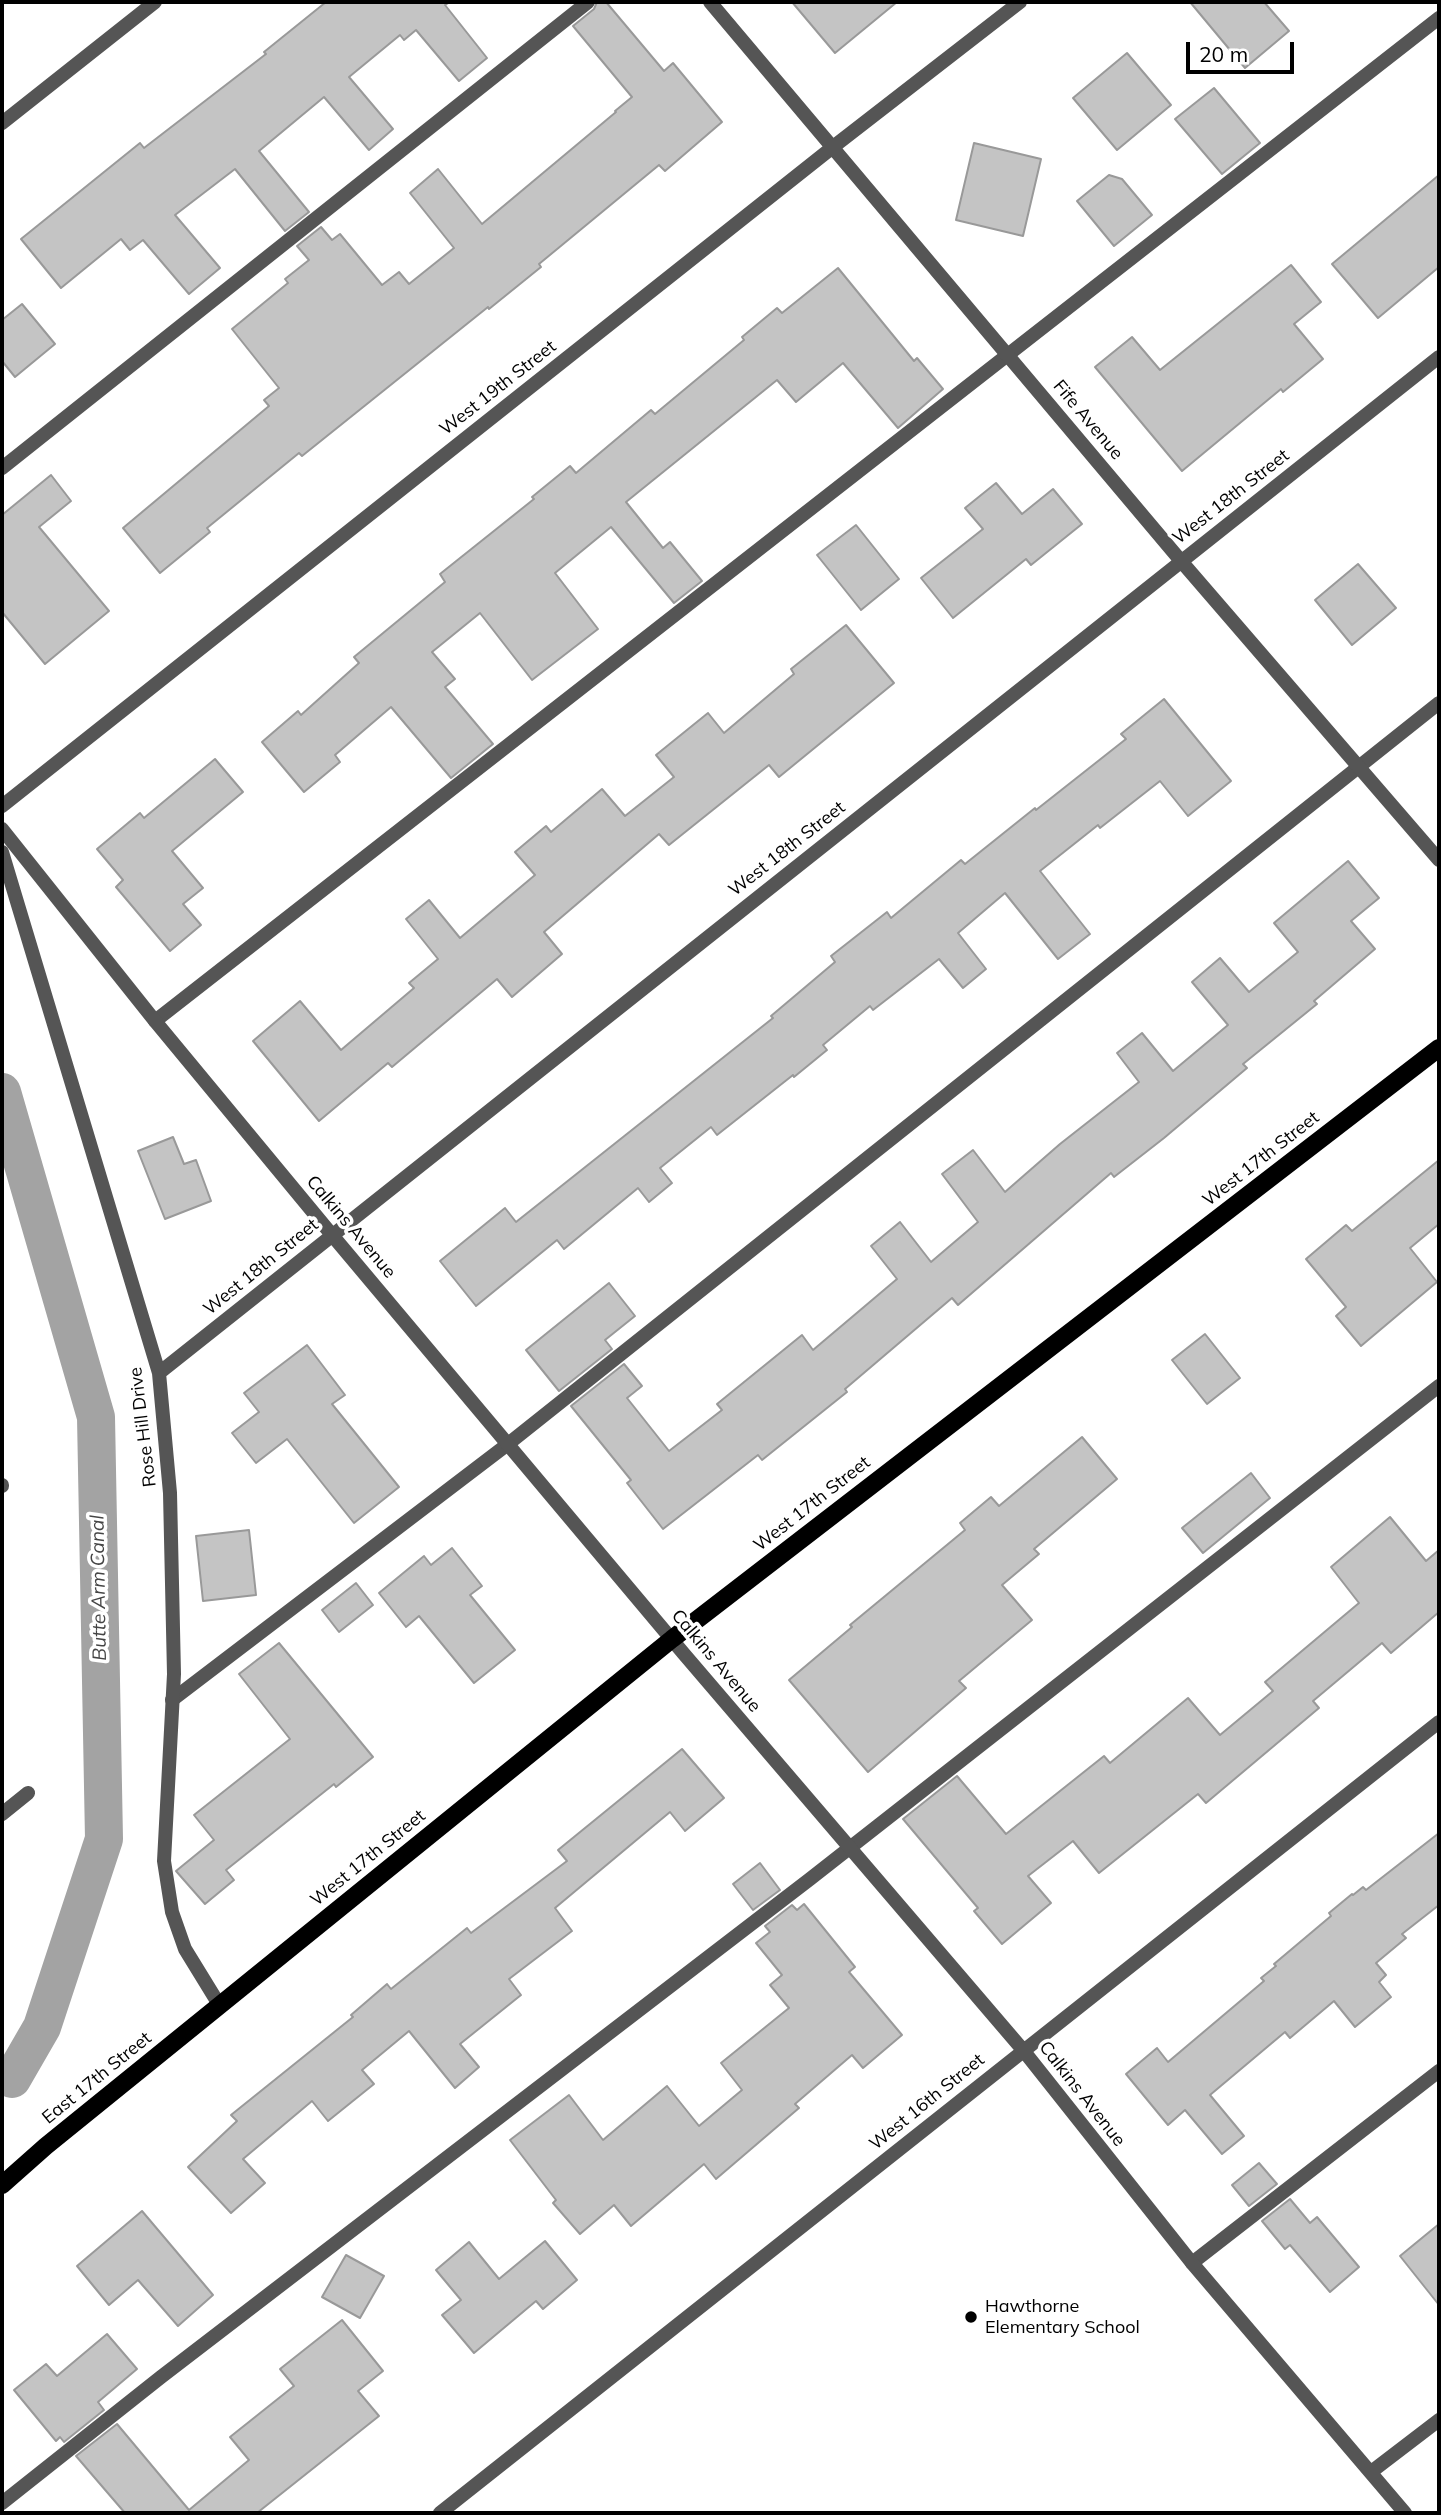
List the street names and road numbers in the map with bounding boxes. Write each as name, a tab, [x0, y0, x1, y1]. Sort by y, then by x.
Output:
street label: West 19th Street	[436, 336, 560, 440]
street label: Fife Avenue	[1048, 376, 1128, 464]
street label: West 18th Street	[1169, 445, 1293, 549]
street label: West 18th Street	[725, 797, 849, 901]
street label: West 17th Street	[1199, 1107, 1323, 1211]
street label: Calkins Avenue	[302, 1171, 400, 1283]
street label: West 18th Street	[199, 1214, 323, 1320]
street label: Rose Hill Drive	[125, 1366, 161, 1488]
street label: West 17th Street	[750, 1452, 874, 1556]
street label: Calkins Avenue	[667, 1605, 765, 1717]
street label: West 17th Street	[306, 1805, 430, 1911]
street label: East 17th Street	[38, 2027, 156, 2129]
street label: Calkins Avenue	[1034, 2037, 1130, 2151]
street label: West 16th Street	[865, 2049, 989, 2155]

